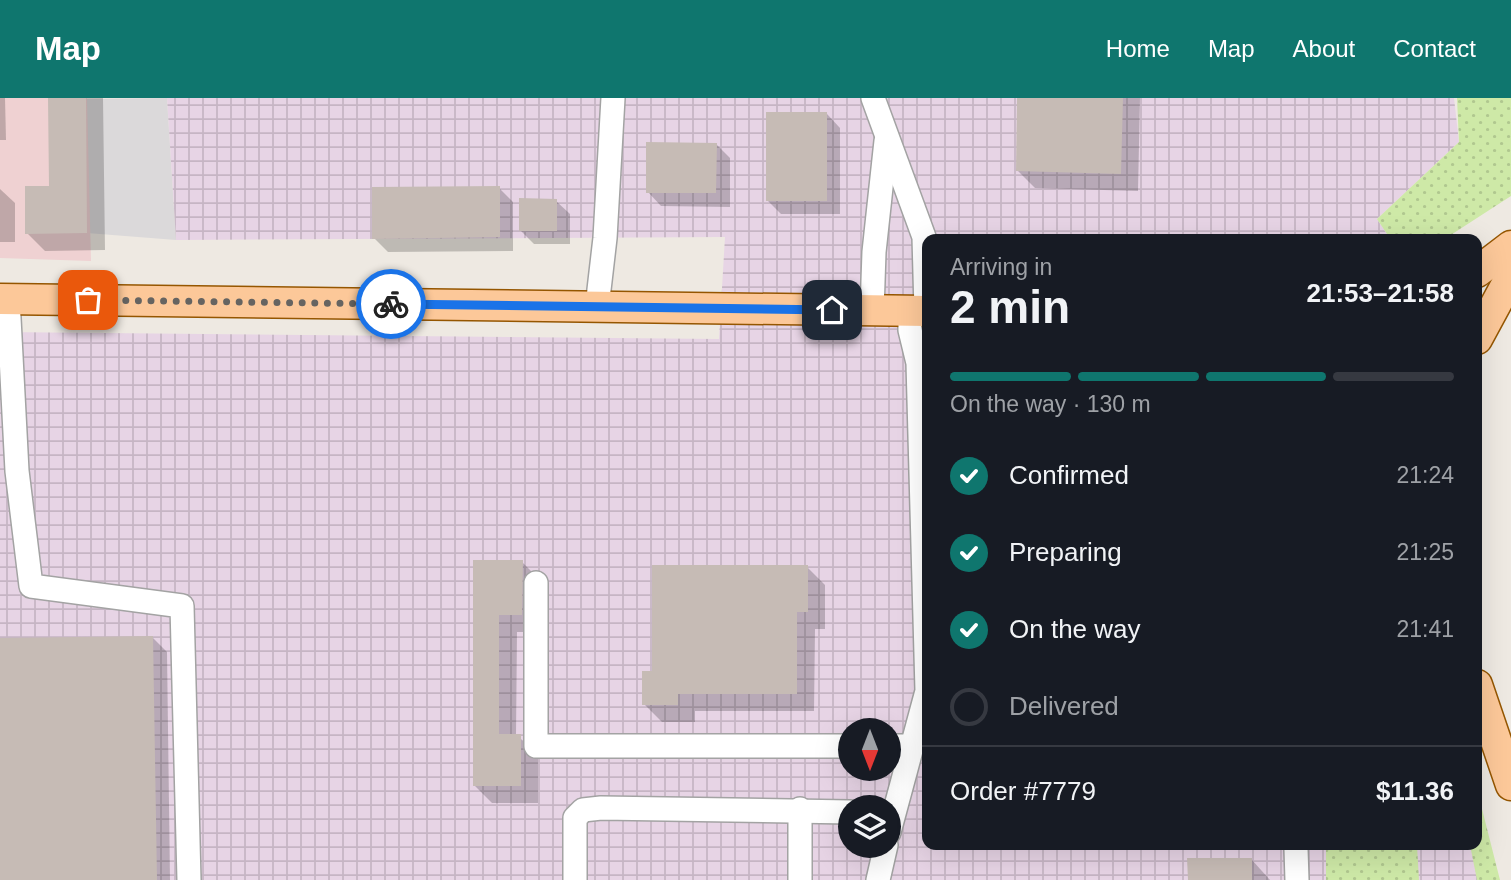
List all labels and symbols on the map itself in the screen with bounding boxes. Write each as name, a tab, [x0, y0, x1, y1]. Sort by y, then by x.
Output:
courier	[356, 269, 426, 339]
pin	[58, 270, 118, 330]
pin	[802, 280, 862, 340]
north arrow	[838, 718, 901, 780]

